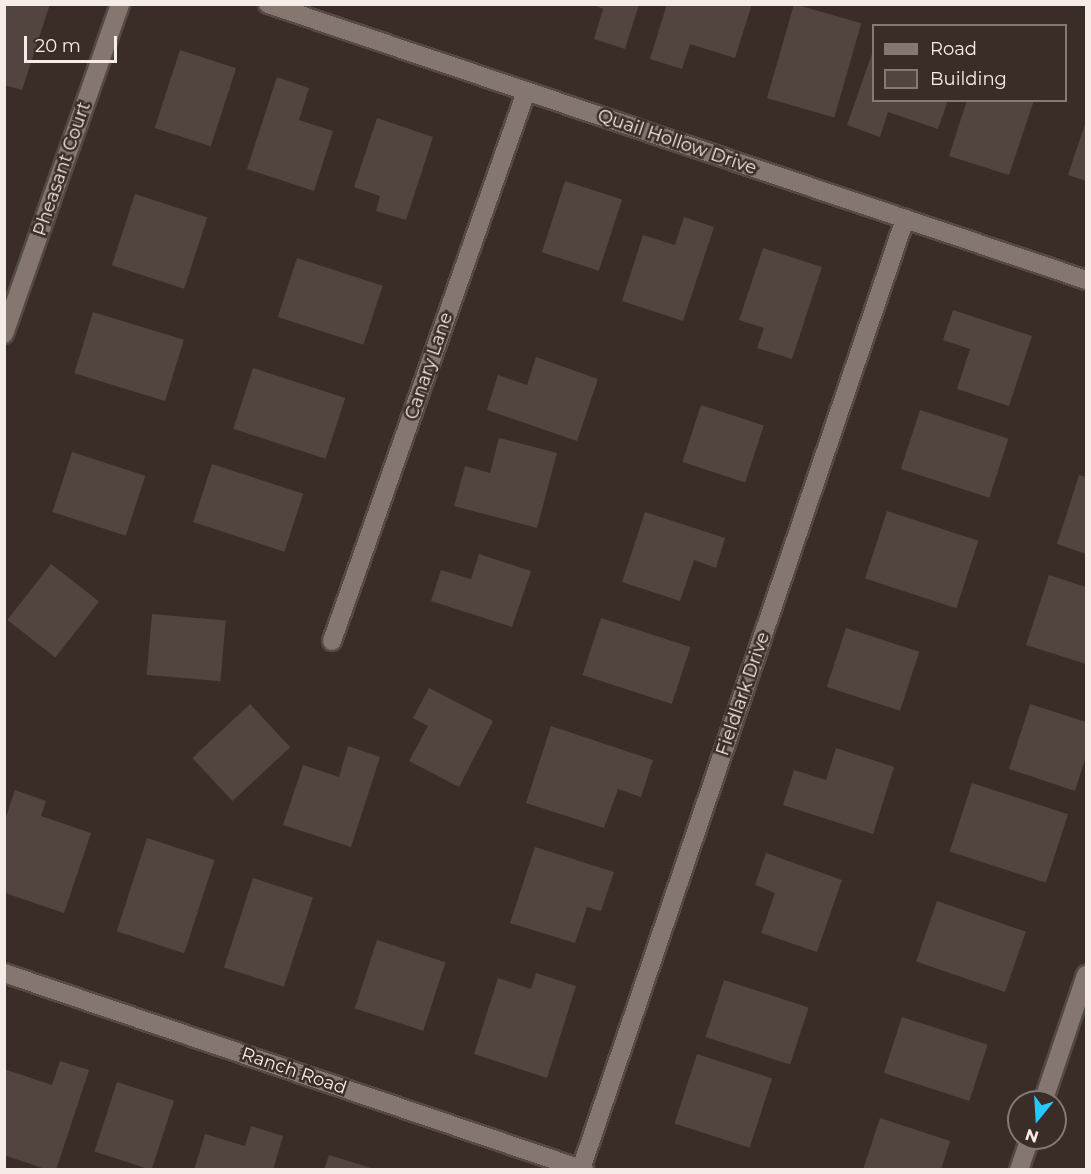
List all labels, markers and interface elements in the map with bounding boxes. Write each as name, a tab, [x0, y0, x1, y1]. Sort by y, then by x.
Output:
scale bar	[27, 24, 120, 62]
legend	[872, 24, 1067, 102]
text: 20 m	[35, 35, 81, 57]
text: Road	[930, 38, 977, 60]
text: Building	[930, 68, 1007, 90]
street label: Pheasant Court	[29, 99, 95, 239]
street label: Quail Hollow Drive	[595, 105, 759, 179]
street label: Canary Lane	[401, 310, 457, 422]
street label: Fieldlark Drive	[712, 629, 774, 759]
street label: Ranch Road	[239, 1043, 349, 1099]
north arrow	[1007, 1090, 1067, 1150]
text: N	[1023, 1125, 1041, 1147]

